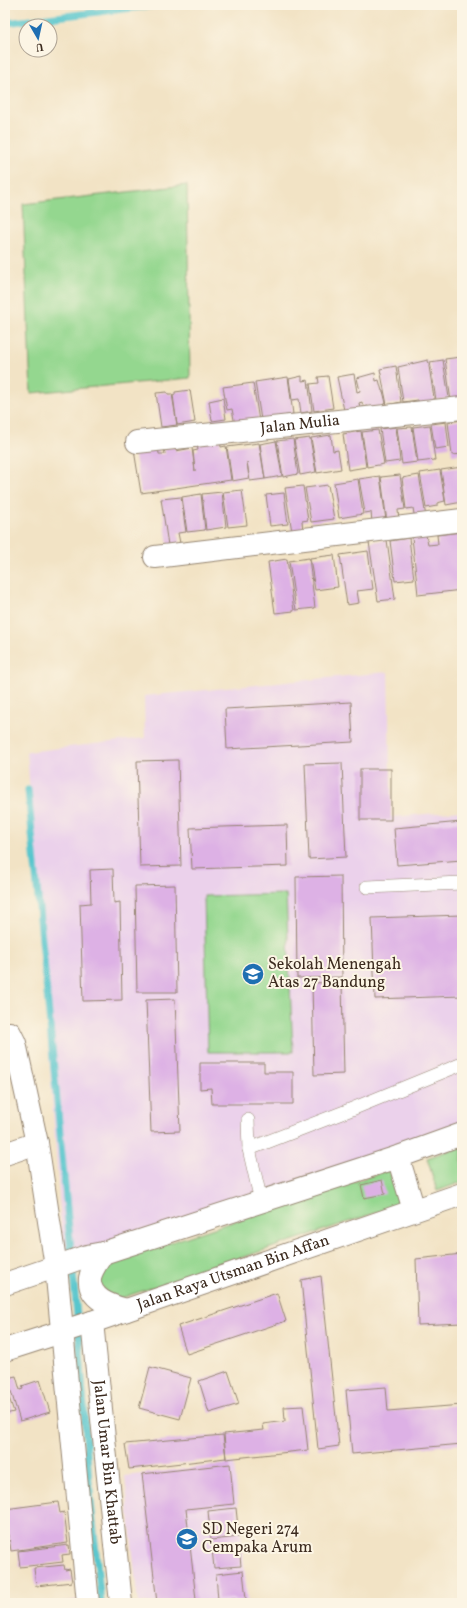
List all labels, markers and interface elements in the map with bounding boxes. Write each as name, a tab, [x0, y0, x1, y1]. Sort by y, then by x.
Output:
north arrow	[18, 18, 58, 58]
text: U	[34, 38, 44, 54]
street label: Jalan Mulia	[259, 410, 341, 440]
place label: Sekolah Menengah Atas 27 Bandung	[268, 954, 401, 994]
school or university icon: Sekolah Menengah Atas 27 Bandung	[240, 961, 266, 987]
street label: Jalan Raya Utsman Bin Affan	[134, 1230, 333, 1317]
street label: Jalan Umar Bin Khattab	[87, 1379, 126, 1546]
place label: SD Negeri 274 Cempaka Arum	[202, 1519, 312, 1559]
school or university icon: SD Negeri 274 Cempaka Arum	[174, 1526, 200, 1552]

